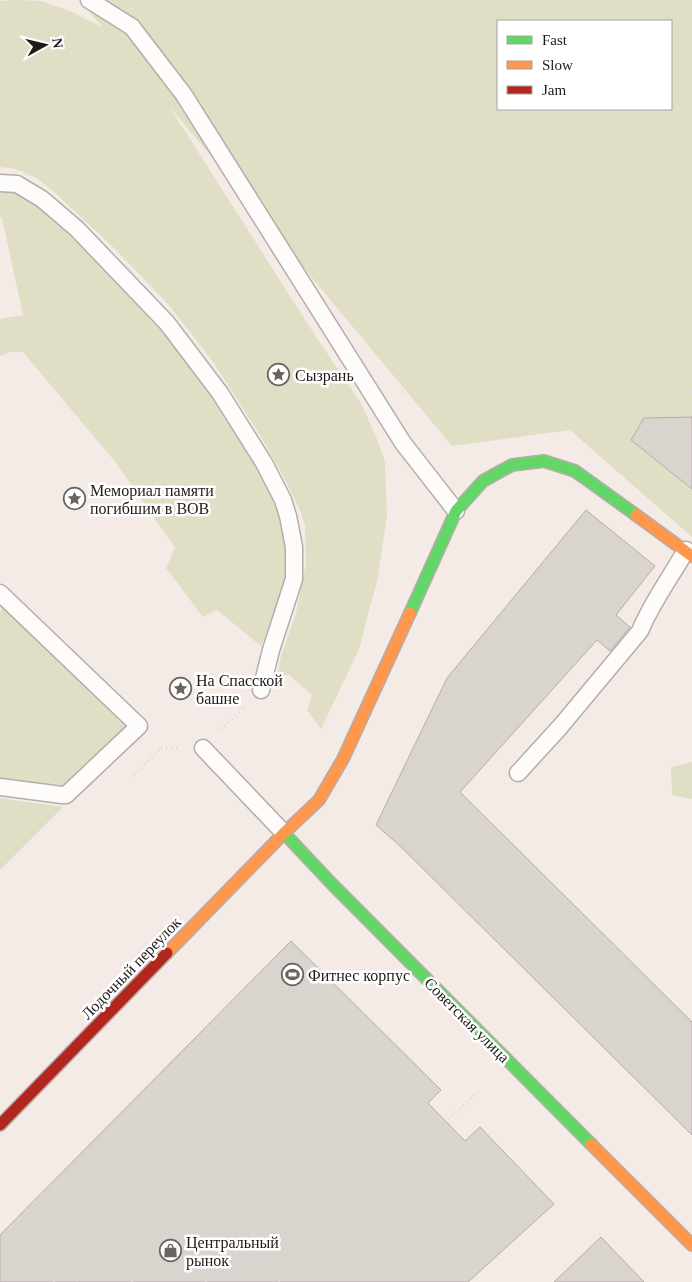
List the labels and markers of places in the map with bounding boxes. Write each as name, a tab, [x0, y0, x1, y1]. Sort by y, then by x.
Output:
place icon: Сызрань	[267, 363, 291, 387]
place label: Сызрань	[295, 367, 354, 385]
place label: Мемориал памяти погибшим в ВОВ	[90, 482, 214, 517]
place icon: Мемориал памяти погибшим в ВОВ	[62, 487, 86, 511]
place label: На Спасской башне	[196, 672, 283, 707]
place icon: На Спасской башне	[168, 677, 192, 701]
sports icon: Фитнес корпус	[280, 963, 304, 987]
place label: Фитнес корпус	[308, 967, 410, 985]
place label: Центральный рынок	[186, 1234, 279, 1270]
shop icon: Центральный рынок	[158, 1239, 182, 1263]

